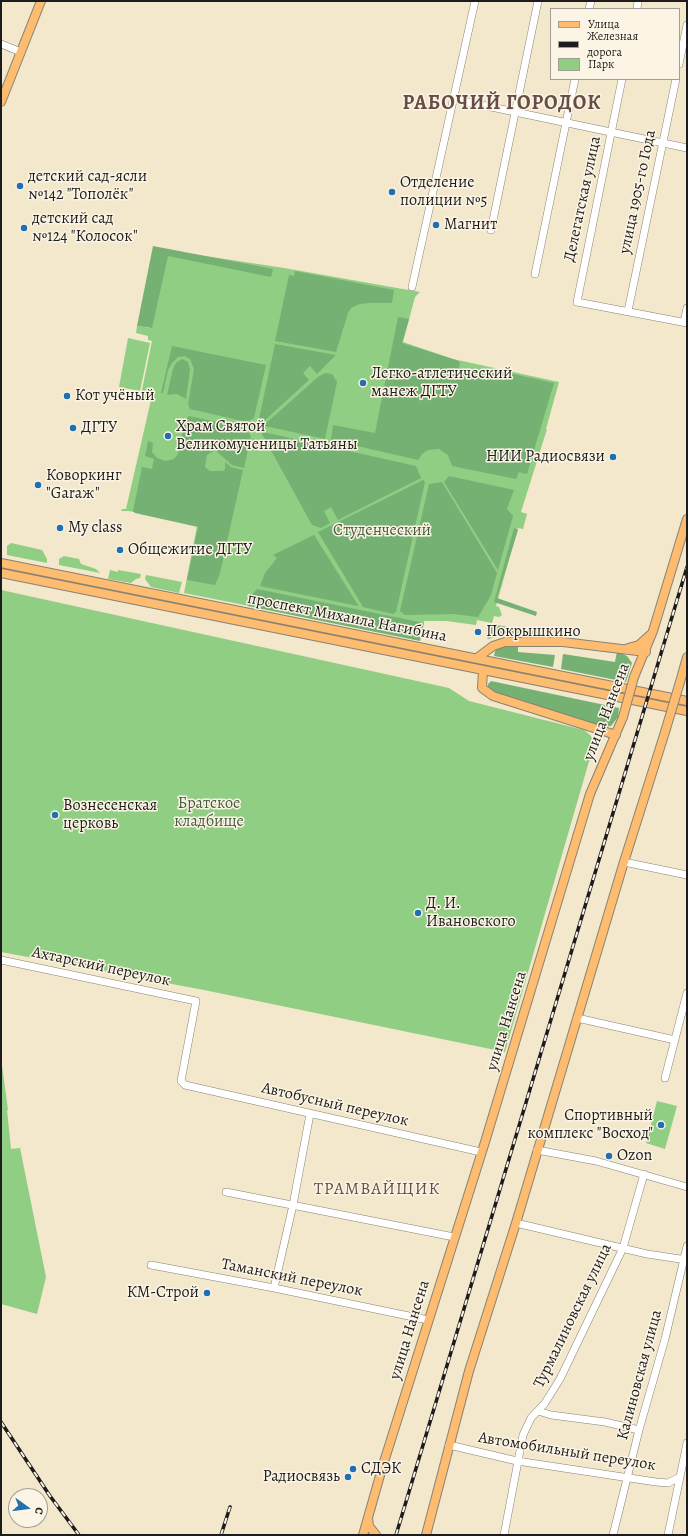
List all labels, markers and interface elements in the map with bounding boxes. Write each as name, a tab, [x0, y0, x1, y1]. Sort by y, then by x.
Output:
legend	[550, 8, 680, 80]
text: Улица	[588, 16, 619, 32]
text: Железная дорога	[587, 28, 638, 60]
text: Парк	[588, 56, 614, 72]
district label: РАБОЧИЙ ГОРОДОК	[402, 92, 602, 116]
street label: улица 1905-го Года	[615, 128, 661, 256]
street label: Делегатская улица	[560, 134, 606, 264]
place label: детский сад-ясли №142 "Тополёк"	[28, 167, 147, 205]
place label: Отделение полиции №5	[400, 173, 487, 211]
marker: детский сад-ясли №142 "Тополёк"	[15, 181, 25, 191]
marker: Отделение полиции №5	[387, 187, 397, 197]
place label: детский сад №124 "Колосок"	[32, 209, 138, 247]
place label: Магнит	[444, 215, 497, 235]
marker: Магнит	[431, 220, 441, 230]
marker: детский сад №124 "Колосок"	[19, 223, 29, 233]
place label: Легко-атлетический манеж ДГТУ	[371, 364, 512, 402]
marker: Легко-атлетический манеж ДГТУ	[358, 378, 368, 388]
place label: Кот учёный	[75, 386, 155, 406]
marker: Кот учёный	[62, 391, 72, 401]
place label: Храм Святой Великомученицы Татьяны	[176, 417, 358, 455]
place label: ДГТУ	[81, 418, 117, 438]
marker: ДГТУ	[68, 423, 78, 433]
marker: Храм Святой Великомученицы Татьяны	[163, 431, 173, 441]
place label: НИИ Радиосвязи	[486, 447, 605, 467]
marker: НИИ Радиосвязи	[608, 452, 618, 462]
place label: Коворкинг "Gаraж"	[46, 466, 122, 504]
marker: Коворкинг "Gаraж"	[33, 480, 43, 490]
place label: My class	[68, 518, 123, 538]
park label: Студенческий	[333, 521, 431, 541]
marker: My class	[55, 523, 65, 533]
place label: Общежитие ДГТУ	[128, 540, 252, 560]
marker: Общежитие ДГТУ	[115, 545, 125, 555]
street label: проспект Михаила Нагибина	[246, 589, 448, 647]
place label: Покрышкино	[486, 622, 581, 642]
marker: Покрышкино	[473, 627, 483, 637]
street label: улица Нансена	[580, 660, 634, 764]
park label: Братское кладбище	[174, 794, 244, 832]
place label: Вознесенская церковь	[63, 796, 157, 834]
marker: Вознесенская церковь	[50, 810, 60, 820]
place label: Д. И. Ивановского	[426, 894, 516, 932]
marker: Д. И. Ивановского	[413, 908, 423, 918]
street label: Ахтарский переулок	[30, 943, 172, 991]
street label: улица Нансена	[483, 969, 531, 1073]
street label: Автобусный переулок	[260, 1079, 410, 1131]
place label: Спортивный комплекс "Восход"	[527, 1106, 653, 1144]
marker: Спортивный комплекс "Восход"	[656, 1120, 666, 1130]
place label: Ozon	[617, 1146, 652, 1166]
marker: Ozon	[604, 1151, 614, 1161]
district label: ТРАМВАЙЩИК	[314, 1180, 440, 1200]
street label: Турмалиновская улица	[530, 1241, 616, 1391]
street label: Таманский переулок	[220, 1255, 364, 1301]
street label: улица Нансена	[386, 1278, 434, 1382]
place label: КМ-Строй	[127, 1283, 199, 1303]
marker: КМ-Строй	[202, 1288, 212, 1298]
street label: Калиновская улица	[613, 1308, 667, 1442]
street label: Автомобильный переулок	[477, 1428, 657, 1476]
place label: СДЭК	[361, 1459, 401, 1479]
marker: СДЭК	[348, 1464, 358, 1474]
place label: Радиосвязь	[263, 1467, 340, 1487]
marker: Радиосвязь	[343, 1472, 353, 1482]
north arrow	[8, 1488, 48, 1528]
text: С	[31, 1506, 47, 1516]

